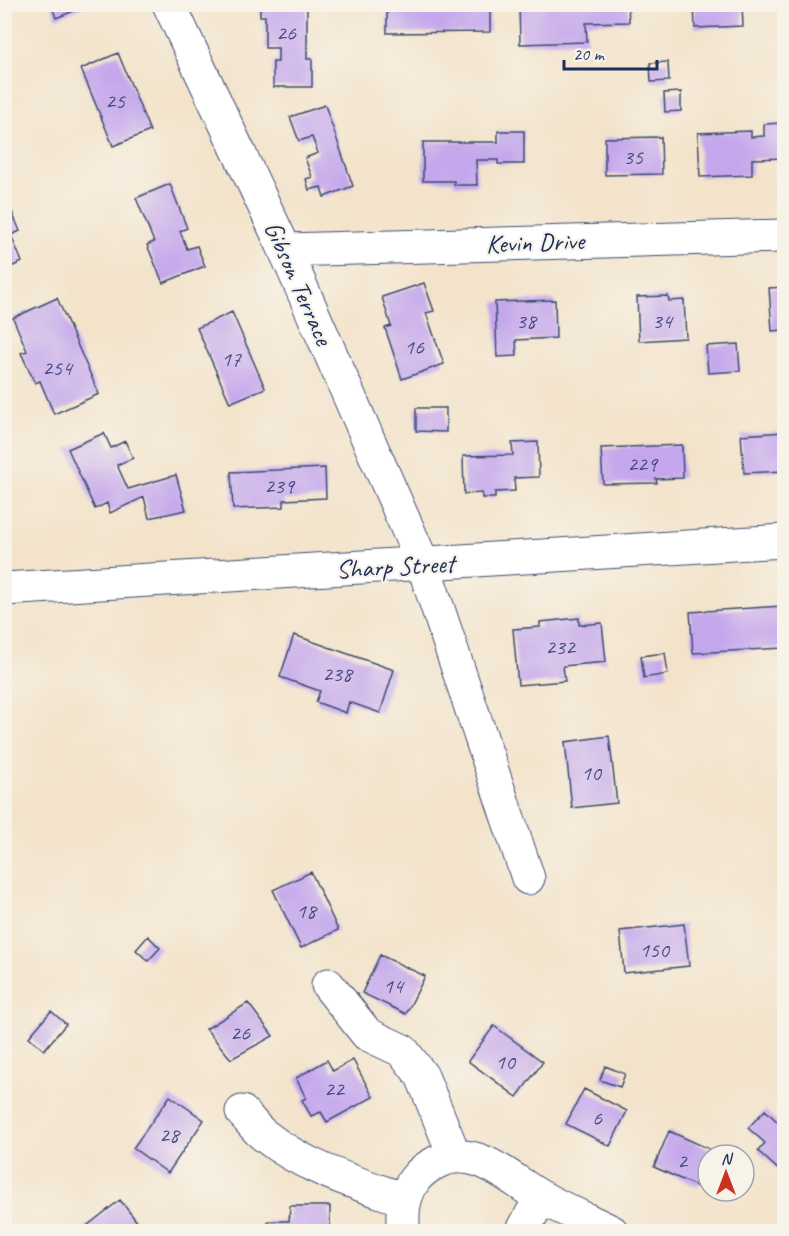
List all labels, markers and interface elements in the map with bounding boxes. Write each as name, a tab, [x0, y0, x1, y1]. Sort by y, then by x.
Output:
house number: 26	[276, 19, 297, 47]
scale bar	[564, 33, 657, 71]
text: 20 m	[573, 43, 606, 65]
house number: 25	[105, 87, 126, 115]
house number: 35	[623, 143, 644, 171]
street label: Gibson Terrace	[257, 216, 341, 352]
street label: Kevin Drive	[485, 224, 587, 261]
house number: 38	[516, 307, 538, 335]
house number: 34	[652, 307, 674, 335]
house number: 16	[404, 333, 425, 361]
house number: 17	[221, 345, 242, 373]
house number: 254	[42, 354, 74, 382]
house number: 229	[627, 450, 659, 478]
house number: 239	[264, 472, 296, 500]
street label: Sharp Street	[335, 547, 458, 586]
house number: 232	[545, 633, 577, 661]
house number: 238	[322, 660, 354, 688]
house number: 10	[581, 759, 603, 787]
house number: 18	[296, 897, 318, 925]
house number: 150	[639, 936, 671, 964]
house number: 14	[383, 972, 405, 1000]
house number: 26	[230, 1019, 251, 1047]
house number: 10	[495, 1048, 517, 1076]
house number: 22	[324, 1075, 346, 1103]
house number: 6	[592, 1104, 603, 1132]
house number: 28	[159, 1121, 181, 1149]
north arrow	[696, 1143, 756, 1203]
house number: 2	[677, 1147, 689, 1175]
text: N	[721, 1149, 734, 1169]

